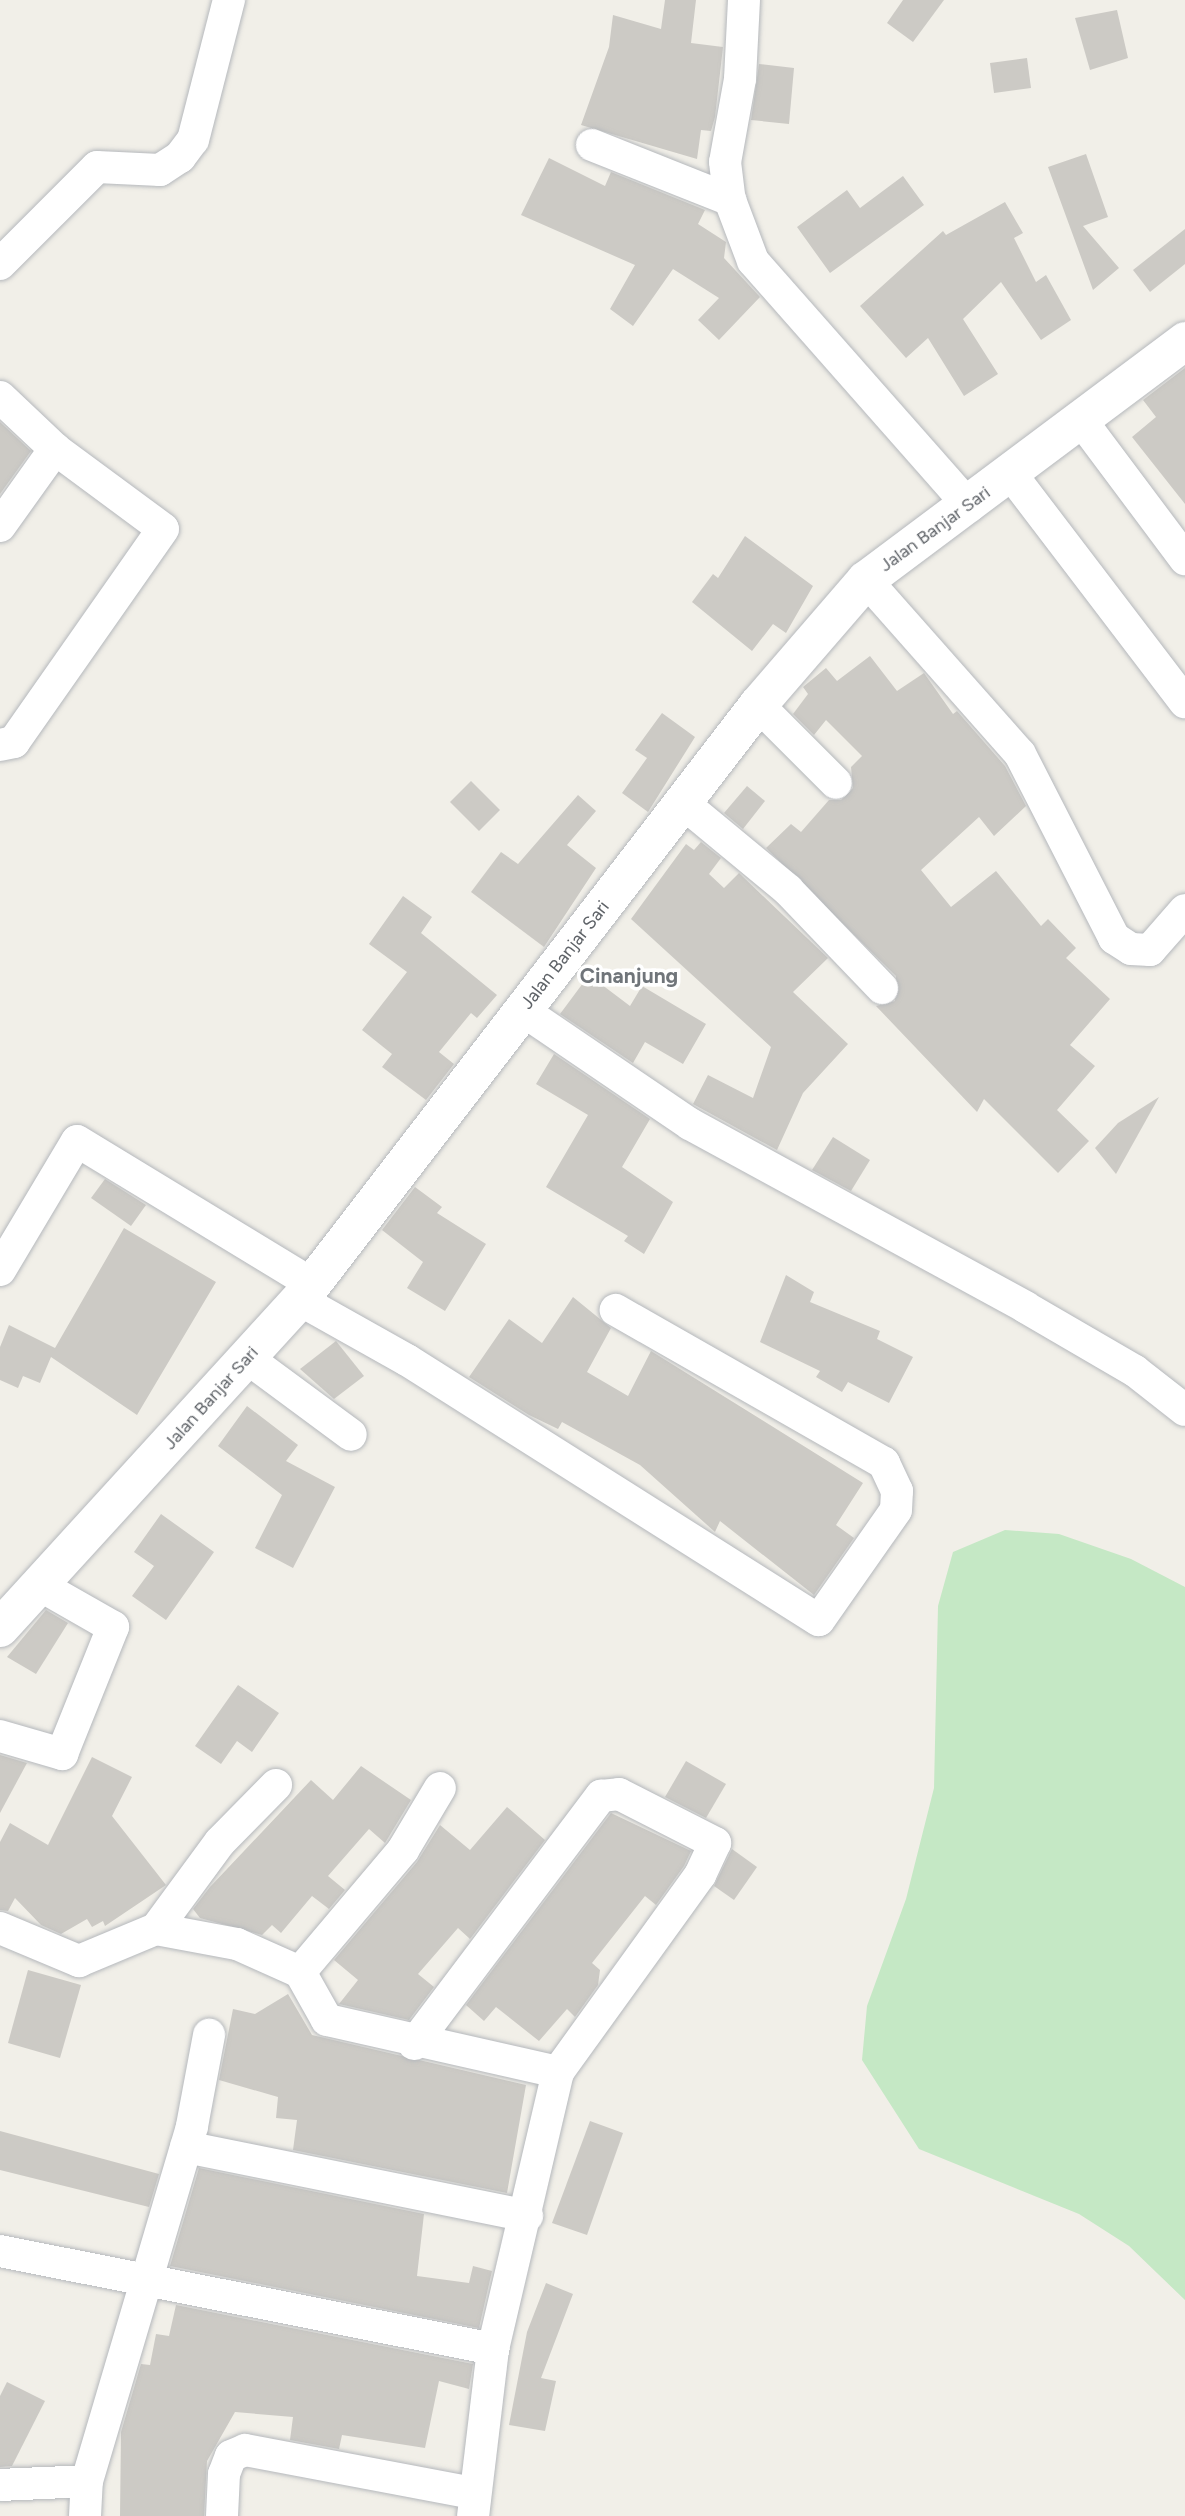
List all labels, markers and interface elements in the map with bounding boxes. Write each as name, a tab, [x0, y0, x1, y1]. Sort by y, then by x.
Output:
street label: Jalan Banjar Sari	[876, 482, 994, 576]
street label: Jalan Banjar Sari	[516, 897, 614, 1013]
district label: Cinanjung	[580, 963, 678, 989]
street label: Jalan Banjar Sari	[159, 1342, 263, 1454]

